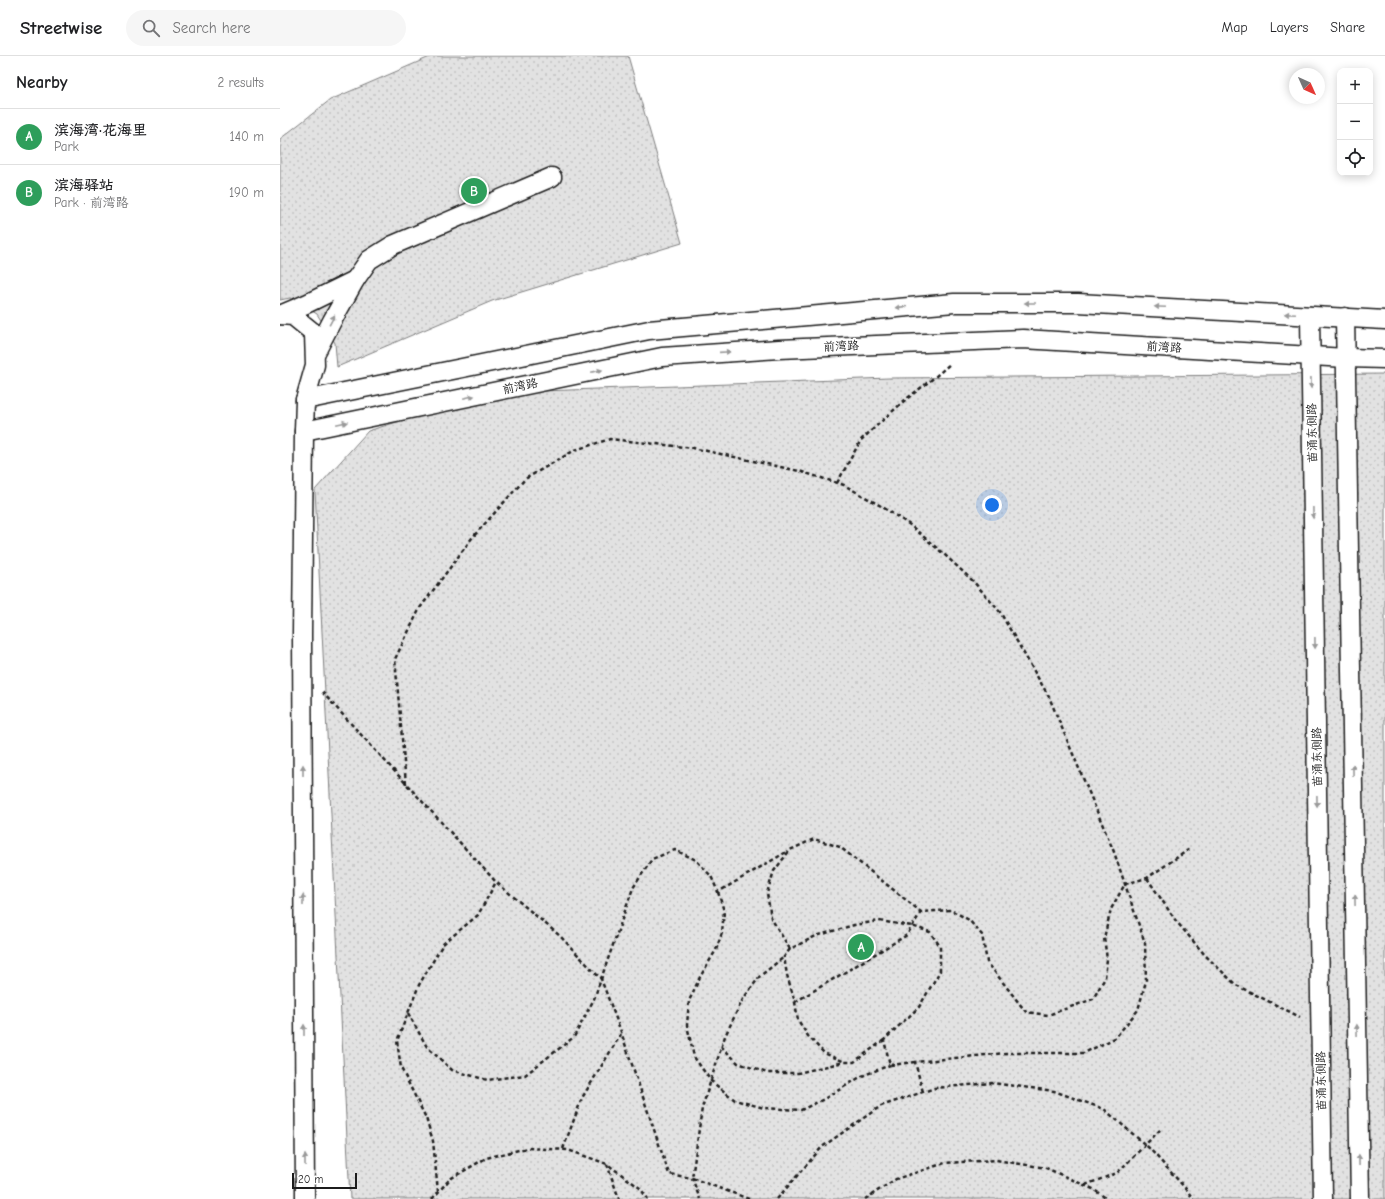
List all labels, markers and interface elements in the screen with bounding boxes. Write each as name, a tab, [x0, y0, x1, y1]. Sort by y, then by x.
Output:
search box	[126, 10, 406, 46]
text: Streetwise	[20, 17, 102, 39]
icon: search	[140, 17, 162, 39]
text: Search here	[172, 19, 250, 37]
text: Map	[1221, 19, 1248, 36]
text: Layers	[1270, 19, 1308, 36]
text: Share	[1330, 19, 1365, 36]
north arrow	[1289, 68, 1325, 104]
map controls	[1337, 68, 1373, 176]
button: +	[1337, 68, 1373, 104]
text: Nearby	[16, 73, 67, 92]
text: 2 results	[217, 75, 264, 90]
button: −	[1337, 104, 1373, 140]
text: 滨海湾·花海里	[54, 121, 147, 139]
text: A	[25, 129, 33, 144]
text: 140 m	[230, 129, 264, 144]
text: Park	[54, 139, 79, 154]
button: locate	[1337, 140, 1373, 176]
text: 滨海驿站	[54, 176, 114, 194]
pin: B	[461, 176, 487, 206]
text: B	[25, 185, 33, 200]
text: 190 m	[229, 185, 264, 200]
text: Park · 前湾路	[54, 195, 129, 210]
one-way arrow	[1023, 300, 1036, 306]
one-way arrow	[895, 304, 907, 311]
one-way arrow	[1154, 304, 1166, 311]
one-way arrow	[1284, 311, 1296, 318]
one-way arrow	[329, 314, 336, 326]
street label: 前湾路	[823, 338, 859, 354]
street label: 前湾路	[1146, 339, 1182, 355]
one-way arrow	[719, 349, 731, 356]
one-way arrow	[591, 367, 603, 373]
street label: 前湾路	[501, 375, 539, 397]
one-way arrow	[1308, 377, 1314, 390]
one-way arrow	[463, 394, 476, 400]
street label: 苗涌东侧路	[1304, 403, 1320, 463]
one-way arrow	[336, 420, 348, 426]
your location	[982, 495, 1002, 515]
one-way arrow	[1310, 507, 1316, 520]
one-way arrow	[1312, 637, 1318, 650]
street label: 苗涌东侧路	[1309, 727, 1325, 787]
one-way arrow	[300, 763, 306, 776]
one-way arrow	[1350, 763, 1356, 776]
one-way arrow	[1314, 795, 1320, 808]
one-way arrow	[300, 893, 306, 906]
one-way arrow	[1352, 893, 1358, 906]
pin: A	[848, 932, 874, 962]
one-way arrow	[301, 1023, 307, 1036]
one-way arrow	[1354, 1023, 1360, 1036]
street label: 苗涌东侧路	[1313, 1051, 1329, 1111]
one-way arrow	[302, 1153, 308, 1166]
one-way arrow	[1356, 1154, 1363, 1166]
scale bar	[292, 1171, 357, 1190]
text: 20 m	[298, 1173, 323, 1186]

